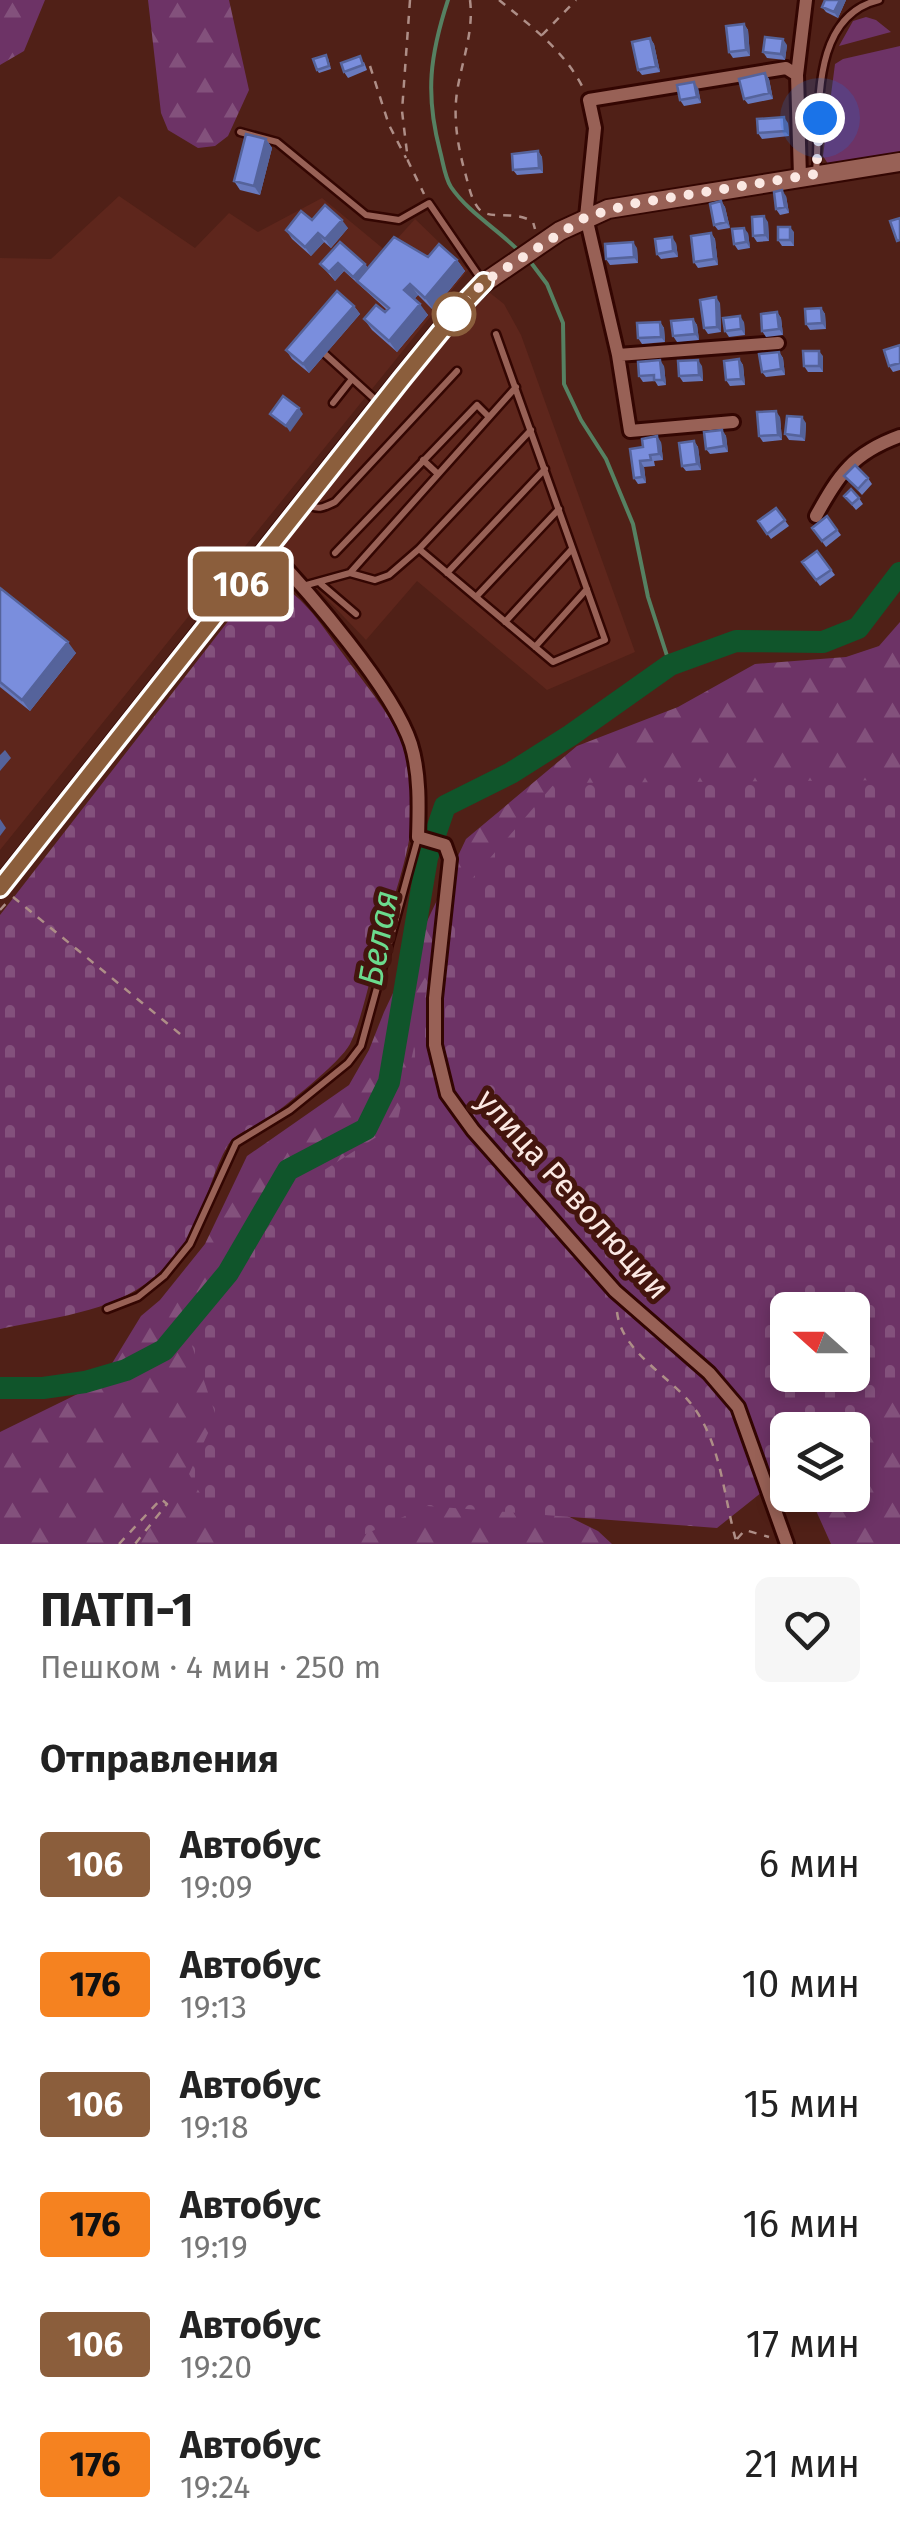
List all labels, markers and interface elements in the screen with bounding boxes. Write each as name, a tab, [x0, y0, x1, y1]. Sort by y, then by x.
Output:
your location	[795, 93, 845, 143]
unlabelled marker	[433, 293, 475, 335]
line badge: 106	[184, 552, 298, 616]
text: 106	[213, 563, 269, 605]
water label: Белая	[349, 887, 407, 989]
street label: улица Революции	[469, 1081, 677, 1307]
north arrow	[770, 1292, 870, 1392]
map controls	[770, 1292, 870, 1512]
button: layers	[770, 1412, 870, 1512]
button: heart	[755, 1577, 860, 1682]
text: ПАТП-1	[40, 1581, 194, 1639]
text: Пешком · 4 мин · 250 m	[40, 1648, 381, 1686]
text: Отправления	[40, 1736, 279, 1782]
text: Автобус	[180, 1822, 321, 1868]
text: 6 мин	[759, 1841, 860, 1887]
text: 106	[67, 1843, 123, 1885]
text: 19:09	[180, 1868, 253, 1906]
text: Автобус	[180, 1942, 321, 1988]
text: 10 мин	[741, 1961, 860, 2007]
text: 176	[69, 1963, 121, 2005]
text: 19:13	[180, 1988, 247, 2026]
text: Автобус	[180, 2062, 321, 2108]
text: 15 мин	[744, 2081, 860, 2127]
text: 106	[67, 2083, 123, 2125]
text: 19:18	[180, 2108, 249, 2146]
text: Автобус	[180, 2182, 321, 2228]
text: 16 мин	[742, 2201, 860, 2247]
text: 176	[69, 2203, 121, 2245]
text: 19:19	[180, 2228, 248, 2266]
text: Автобус	[180, 2302, 321, 2348]
text: 17 мин	[746, 2321, 860, 2367]
text: 106	[67, 2323, 123, 2365]
text: 19:20	[180, 2348, 252, 2386]
text: Автобус	[180, 2422, 321, 2468]
text: 21 мин	[745, 2441, 860, 2487]
text: 176	[69, 2443, 121, 2485]
text: 19:24	[180, 2468, 250, 2506]

